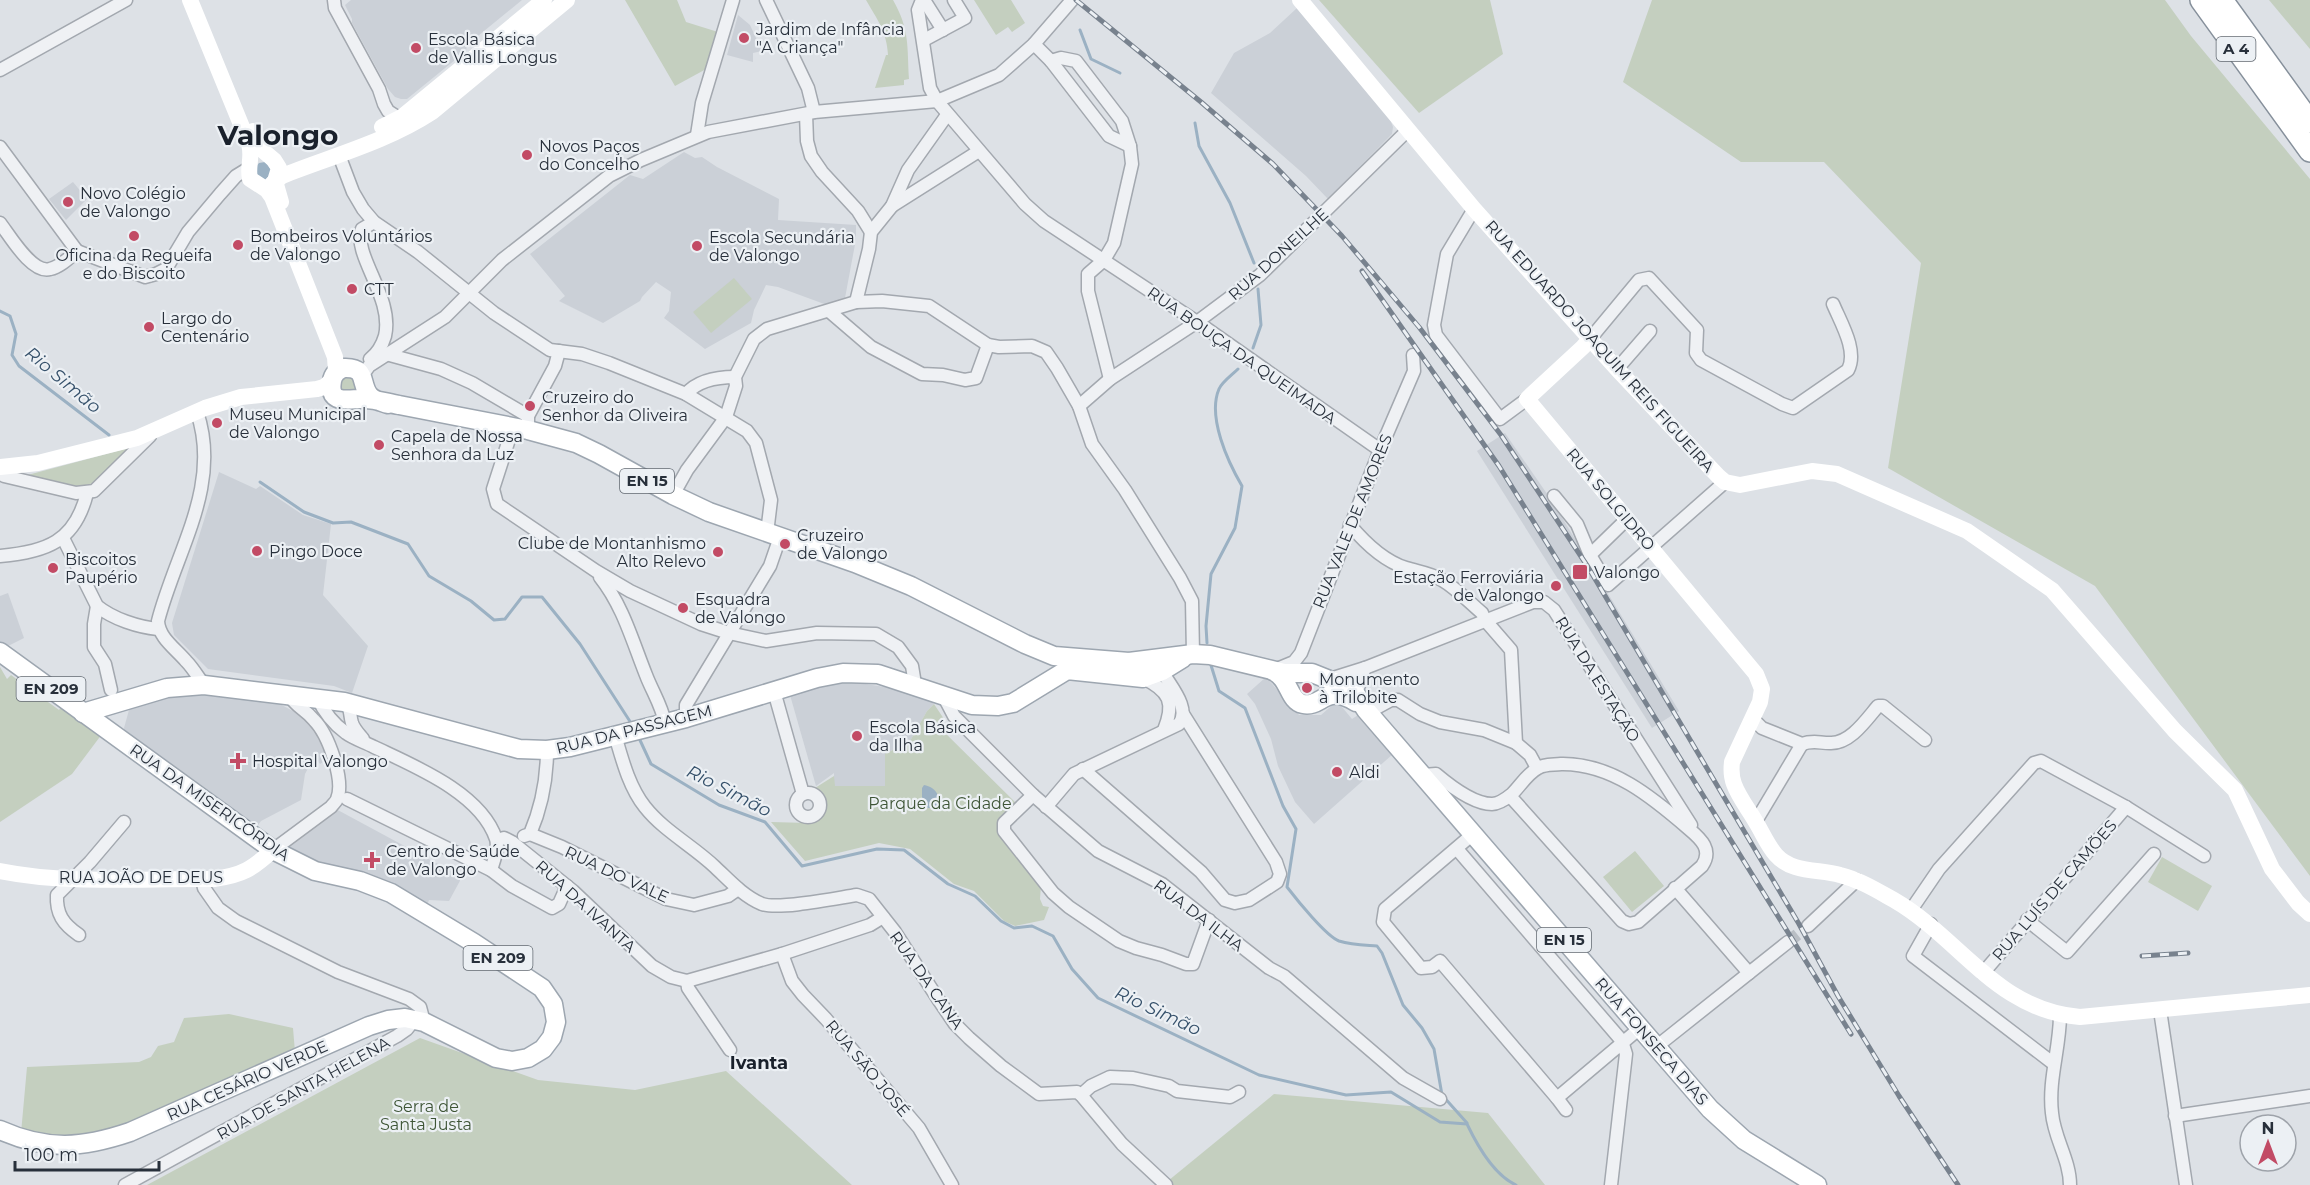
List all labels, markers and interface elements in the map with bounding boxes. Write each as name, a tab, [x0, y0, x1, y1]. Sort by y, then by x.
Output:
place label: Jardim de Infância "A Criança"	[755, 20, 905, 57]
place label: Escola Básica de Vallis Longus	[428, 30, 557, 67]
marker: Jardim de Infância "A Criança"	[737, 31, 751, 45]
road number: A 4	[2216, 37, 2256, 61]
marker: Escola Básica de Vallis Longus	[409, 41, 423, 55]
district label: Valongo	[217, 118, 338, 152]
place label: Novos Paços do Concelho	[539, 137, 640, 174]
marker: Novos Paços do Concelho	[520, 148, 534, 162]
place label: Novo Colégio de Valongo	[80, 184, 186, 221]
marker: Novo Colégio de Valongo	[61, 195, 75, 209]
street label: RUA DONEILHE	[1224, 204, 1332, 304]
street label: RUA EDUARDO JOAQUIM REIS FIGUEIRA	[1481, 216, 1718, 477]
place label: Bombeiros Voluntários de Valongo	[250, 227, 433, 264]
place label: Escola Secundária de Valongo	[709, 228, 855, 265]
marker: Oficina da Regueifa e do Biscoito	[127, 229, 141, 243]
marker: Bombeiros Voluntários de Valongo	[231, 238, 245, 252]
marker: Escola Secundária de Valongo	[690, 239, 704, 253]
place label: Oficina da Regueifa e do Biscoito	[56, 246, 212, 283]
place label: CTT	[364, 280, 394, 299]
marker: CTT	[345, 282, 359, 296]
street label: RUA BOUÇA DA QUEIMADA	[1144, 283, 1340, 428]
place label: Largo do Centenário	[161, 309, 249, 346]
marker: Largo do Centenário	[142, 320, 156, 334]
water label: Rio Simão	[21, 342, 105, 418]
place label: Cruzeiro do Senhor da Oliveira	[542, 388, 688, 425]
marker: Cruzeiro do Senhor da Oliveira	[523, 399, 537, 413]
place label: Museu Municipal de Valongo	[229, 405, 366, 442]
marker: Museu Municipal de Valongo	[210, 416, 224, 430]
place label: Capela de Nossa Senhora da Luz	[391, 427, 523, 464]
street label: RUA VALE DE AMORES	[1309, 431, 1396, 611]
marker: Capela de Nossa Senhora da Luz	[372, 438, 386, 452]
street label: RUA SOLGIDRO	[1562, 444, 1659, 554]
road number: EN 15	[620, 469, 674, 493]
place label: Cruzeiro de Valongo	[797, 526, 888, 563]
place label: Clube de Montanhismo Alto Relevo	[518, 534, 706, 571]
marker: Cruzeiro de Valongo	[778, 537, 792, 551]
place label: Pingo Doce	[269, 542, 363, 561]
marker: Pingo Doce	[250, 544, 264, 558]
marker: Clube de Montanhismo Alto Relevo	[711, 545, 725, 559]
place label: Biscoitos Paupério	[65, 550, 138, 587]
marker: Biscoitos Paupério	[46, 561, 60, 575]
marker: Valongo	[1571, 563, 1589, 581]
place label: Valongo	[1594, 563, 1660, 582]
place label: Estação Ferroviária de Valongo	[1393, 568, 1544, 605]
marker: Estação Ferroviária de Valongo	[1549, 579, 1563, 593]
place label: Esquadra de Valongo	[695, 590, 786, 627]
marker: Esquadra de Valongo	[676, 601, 690, 615]
street label: RUA DA ESTAÇÃO	[1551, 613, 1644, 746]
place label: Monumento à Trilobite	[1319, 670, 1420, 707]
road number: EN 209	[16, 677, 86, 701]
marker: Monumento à Trilobite	[1300, 681, 1314, 695]
street label: RUA DA PASSAGEM	[554, 701, 714, 758]
place label: Escola Básica da Ilha	[869, 718, 976, 755]
marker: Escola Básica da Ilha	[850, 729, 864, 743]
street label: RUA DA MISERICÓRDIA	[126, 740, 294, 865]
marker: Hospital Valongo	[229, 752, 247, 770]
place label: Hospital Valongo	[252, 752, 388, 771]
water label: Rio Simão	[683, 760, 775, 822]
place label: Aldi	[1349, 763, 1380, 782]
marker: Aldi	[1330, 765, 1344, 779]
park label: Parque da Cidade	[868, 794, 1012, 813]
street label: RUA LUÍS DE CAMÕES	[1988, 816, 2121, 965]
place label: Centro de Saúde de Valongo	[386, 842, 520, 879]
street label: RUA DO VALE	[562, 842, 672, 907]
marker: Centro de Saúde de Valongo	[363, 851, 381, 869]
street label: RUA DA IVANTA	[532, 856, 640, 957]
street label: RUA JOÃO DE DEUS	[59, 868, 223, 887]
street label: RUA DA ILHA	[1150, 876, 1248, 956]
street label: RUA DA CANA	[886, 928, 968, 1033]
road number: EN 15	[1537, 928, 1591, 952]
road number: EN 209	[464, 946, 532, 970]
street label: RUA FONSECA DIAS	[1591, 974, 1712, 1109]
water label: Rio Simão	[1111, 982, 1205, 1040]
street label: RUA SÃO JOSÉ	[822, 1016, 914, 1121]
street label: RUA DE SANTA HELENA	[213, 1033, 393, 1144]
street label: RUA CESÁRIO VERDE	[164, 1036, 331, 1125]
district label: Ivanta	[730, 1052, 788, 1074]
park label: Serra de Santa Justa	[380, 1097, 472, 1134]
north arrow	[2238, 1113, 2298, 1173]
text: N	[2262, 1119, 2274, 1138]
scale bar	[15, 1134, 159, 1172]
text: 100 m	[24, 1144, 78, 1166]

